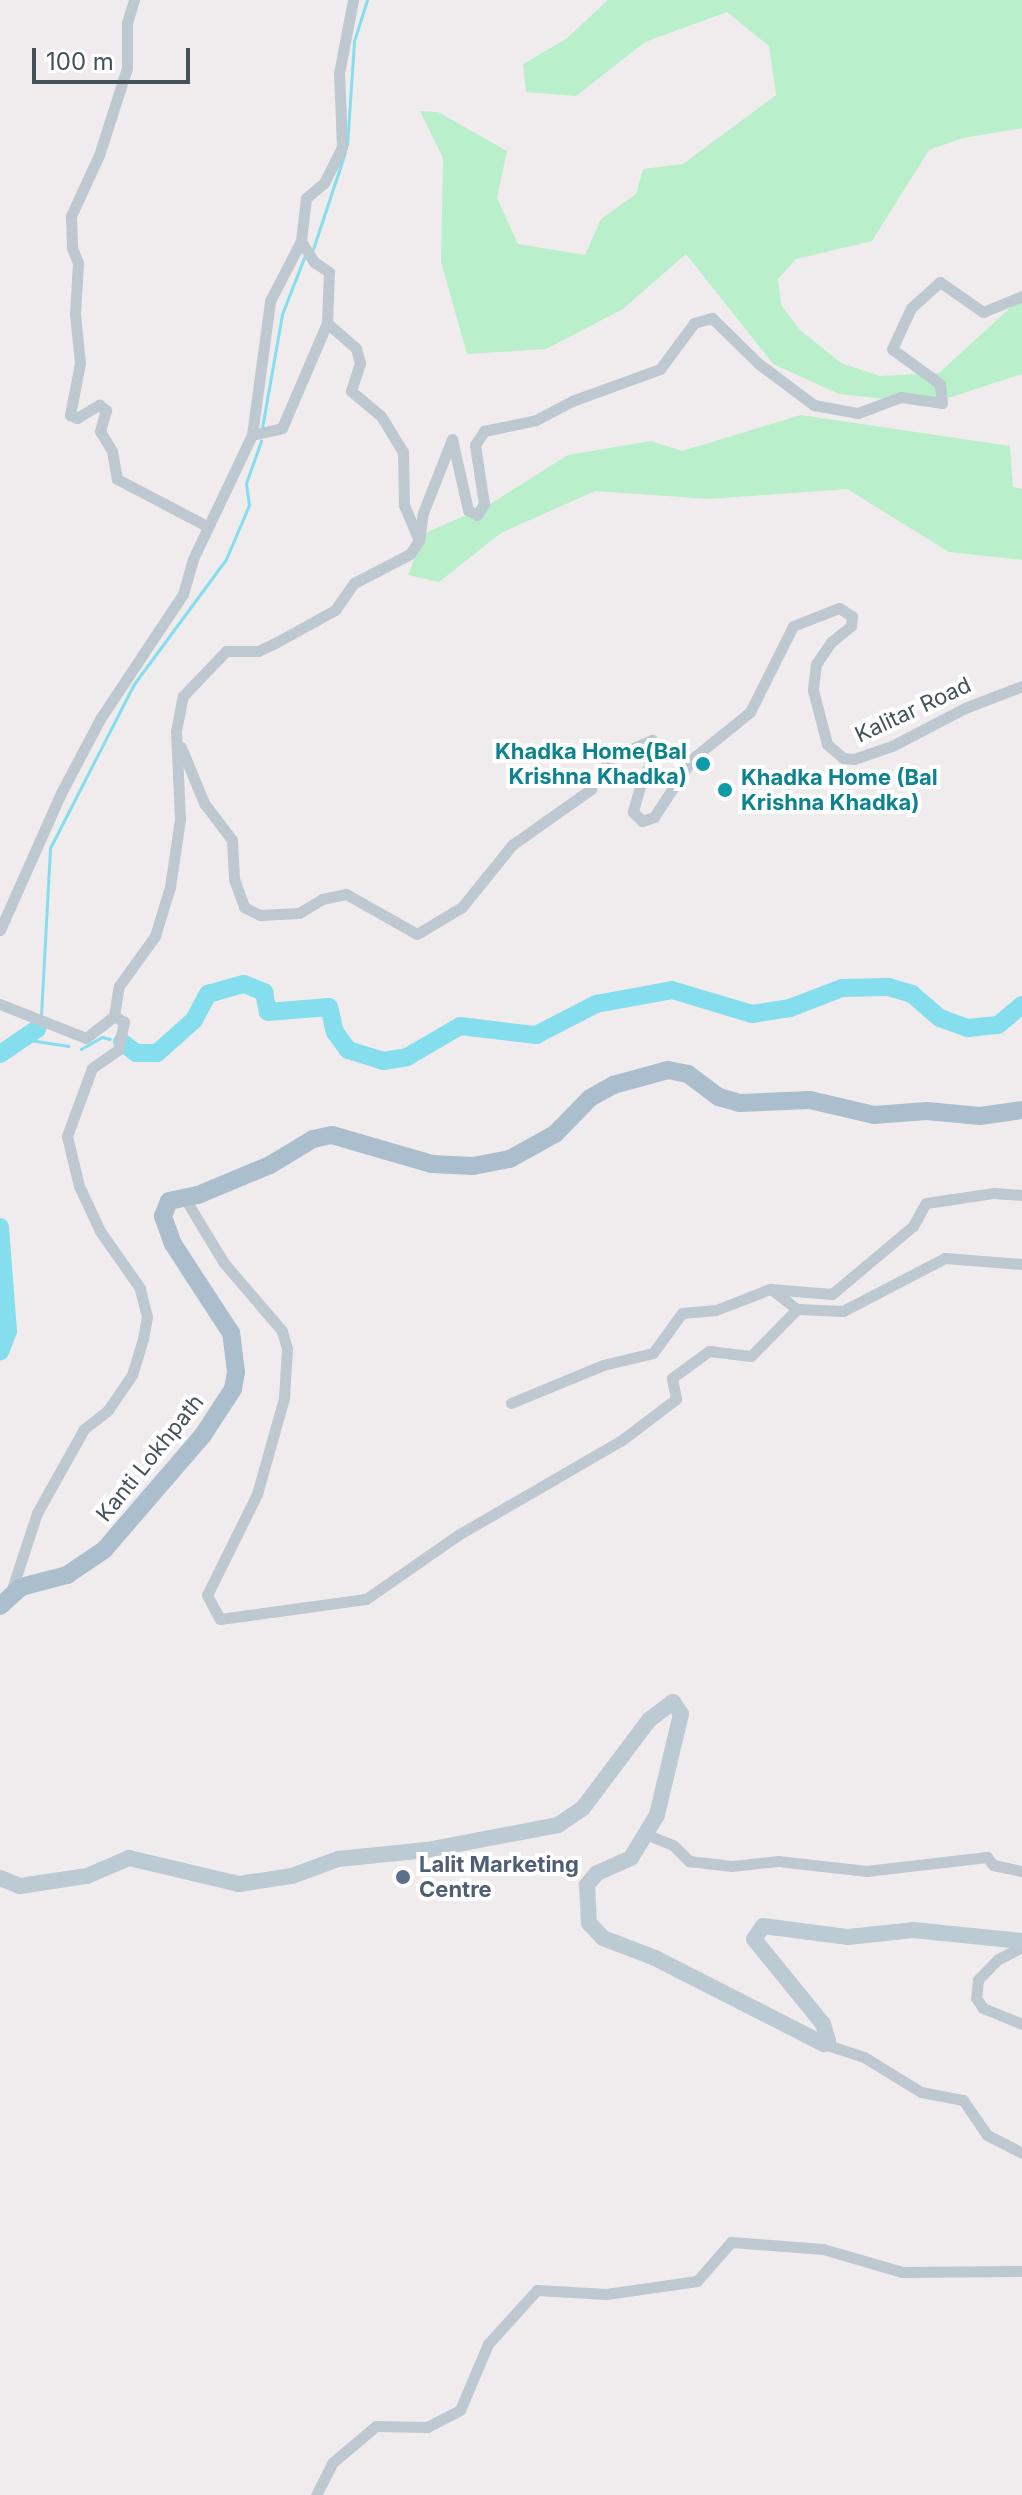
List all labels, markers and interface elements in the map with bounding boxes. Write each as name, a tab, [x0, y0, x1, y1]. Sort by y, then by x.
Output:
scale bar	[36, 32, 194, 82]
text: 100 m	[46, 47, 114, 76]
street label: Kalitar Road	[851, 672, 975, 748]
place label: Khadka Home(Bal Krishna Khadka)	[495, 738, 687, 790]
marker: Khadka Home(Bal Krishna Khadka)	[694, 755, 712, 773]
place label: Khadka Home (Bal Krishna Khadka)	[741, 764, 938, 816]
marker: Khadka Home (Bal Krishna Khadka)	[716, 781, 734, 799]
street label: Kanti Lokhpath	[91, 1389, 209, 1527]
place label: Lalit Marketing Centre	[419, 1851, 579, 1902]
marker: Lalit Marketing Centre	[394, 1868, 412, 1886]

